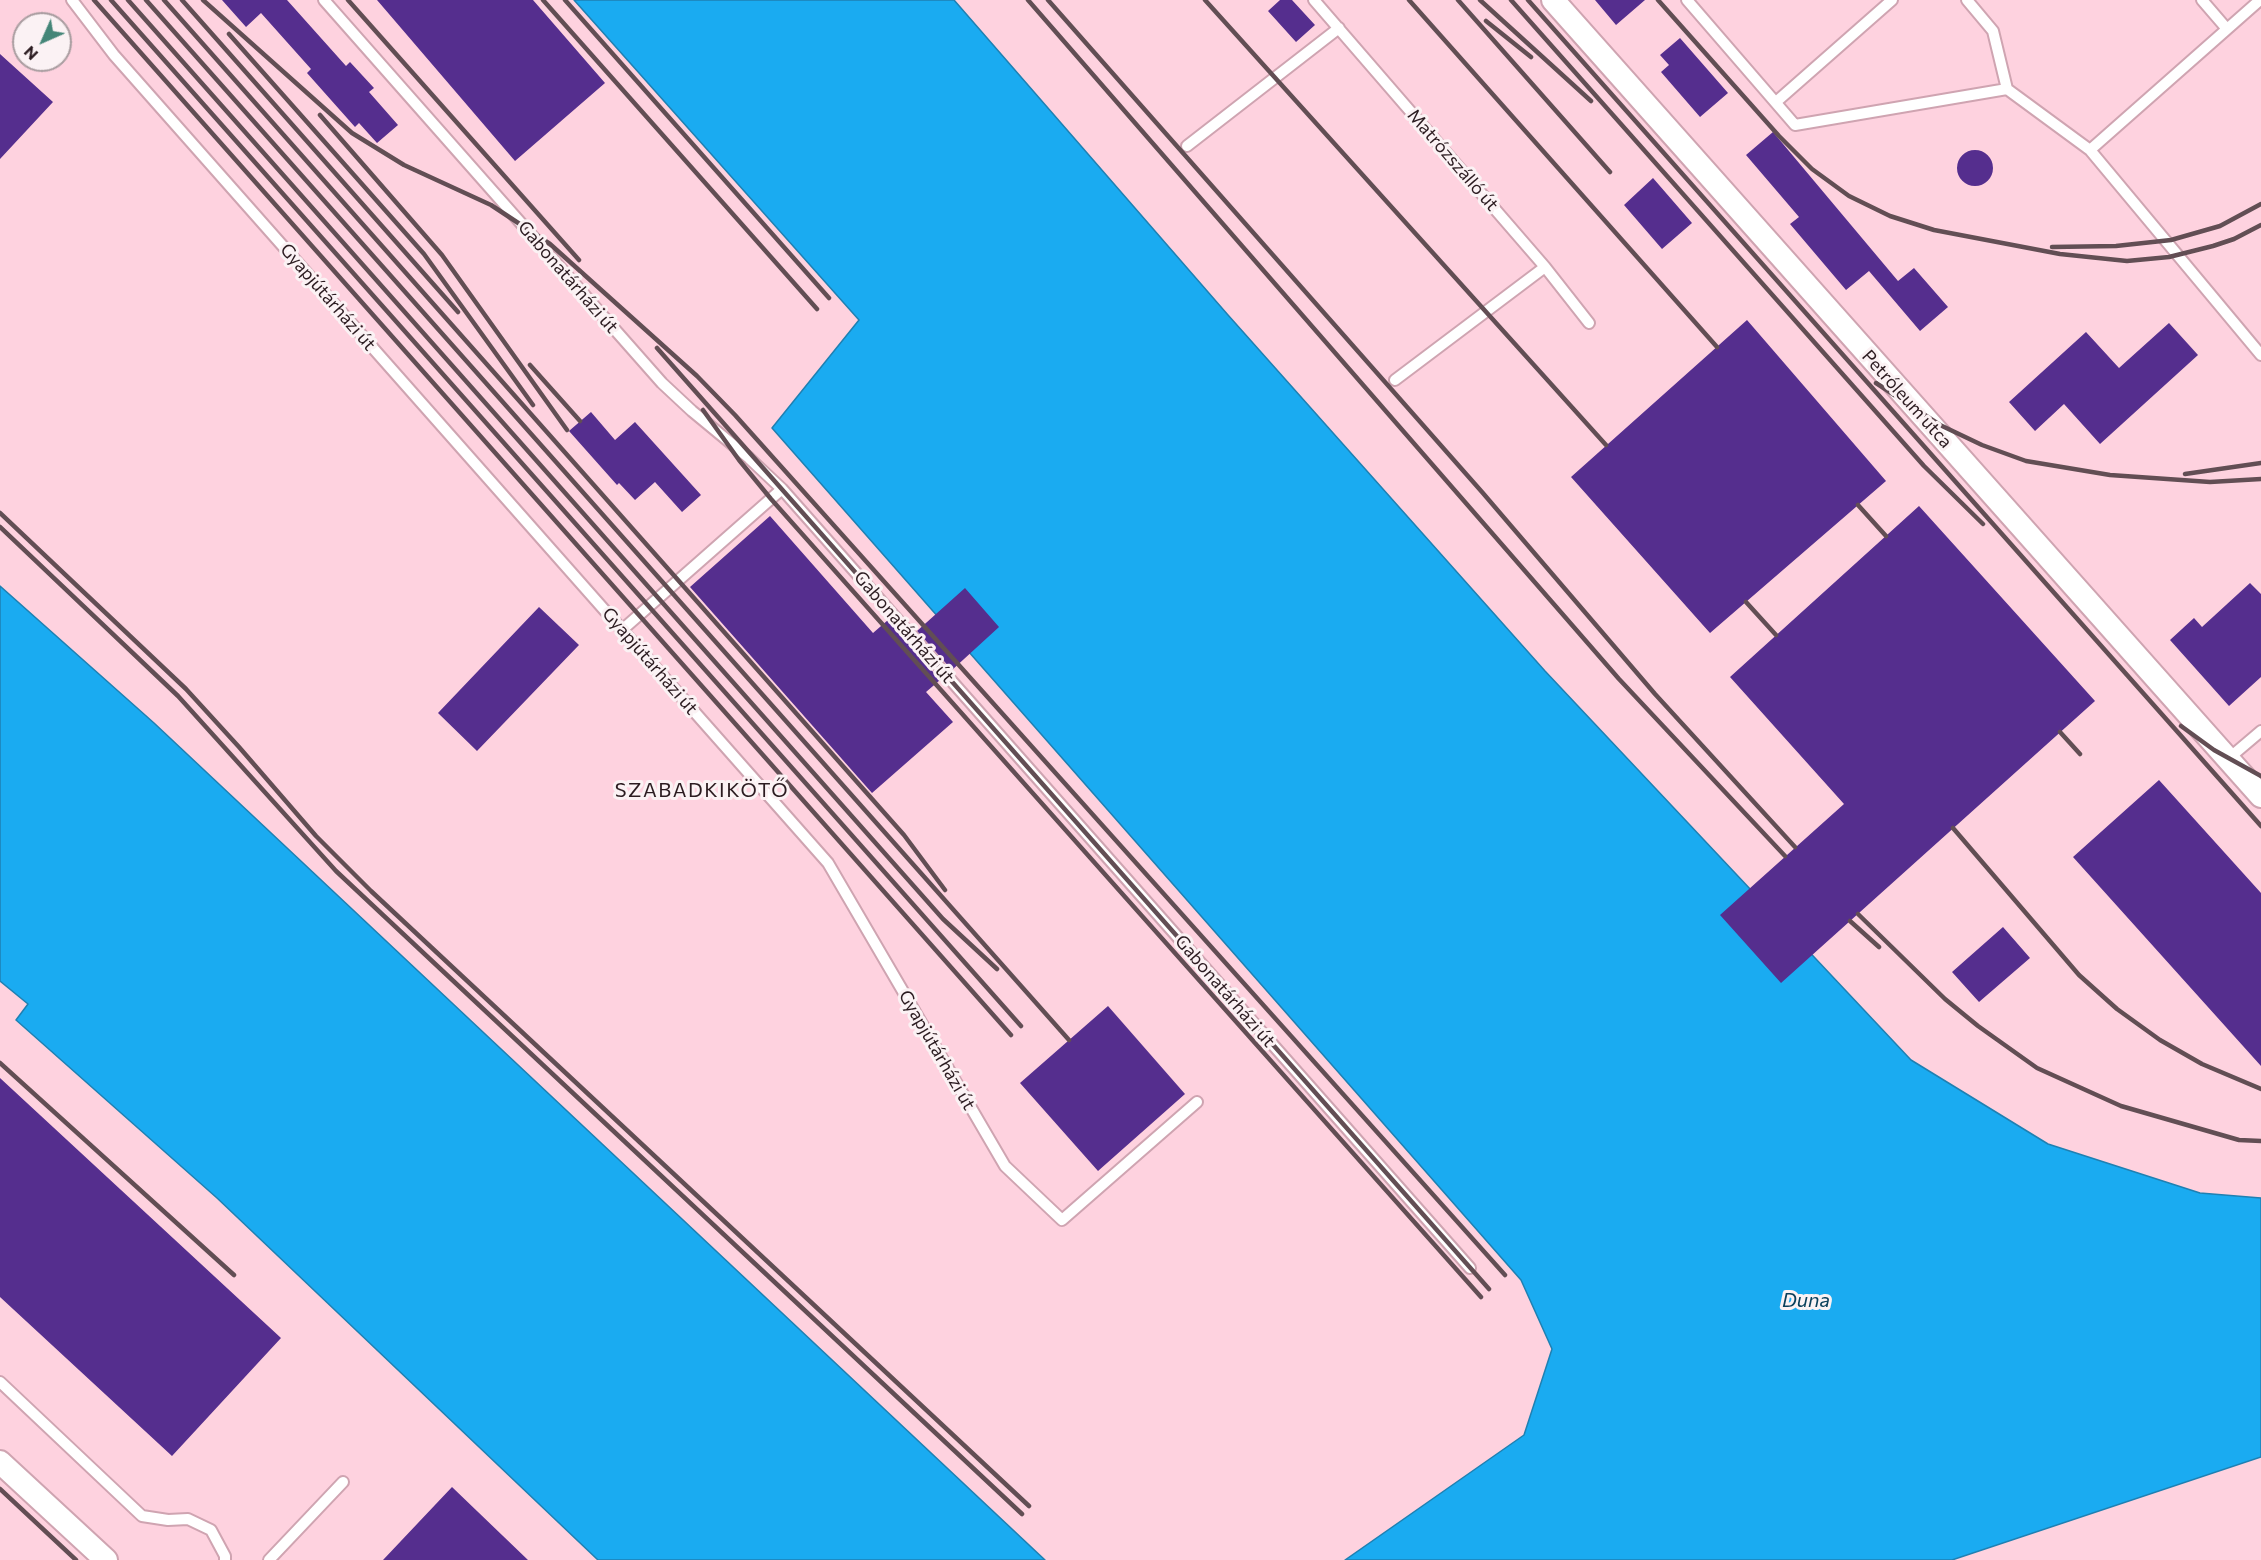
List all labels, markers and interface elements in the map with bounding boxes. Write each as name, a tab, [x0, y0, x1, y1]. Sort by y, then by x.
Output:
north arrow	[12, 12, 72, 72]
text: N	[19, 43, 41, 65]
street label: Matrózszálló út	[1403, 105, 1503, 215]
street label: Gabonatárházi út	[513, 216, 623, 338]
street label: Gyapjútárházi út	[276, 239, 380, 355]
street label: Petróleum utca	[1857, 346, 1957, 452]
street label: Gabonatárházi út	[849, 566, 959, 688]
street label: Gyapjútárházi út	[598, 603, 702, 719]
district label: SZABADKIKÖTŐ	[615, 778, 789, 802]
street label: Gabonatárházi út	[1170, 930, 1280, 1052]
street label: Gyapjútárházi út	[894, 986, 980, 1114]
water label: Duna	[1782, 1288, 1830, 1312]

